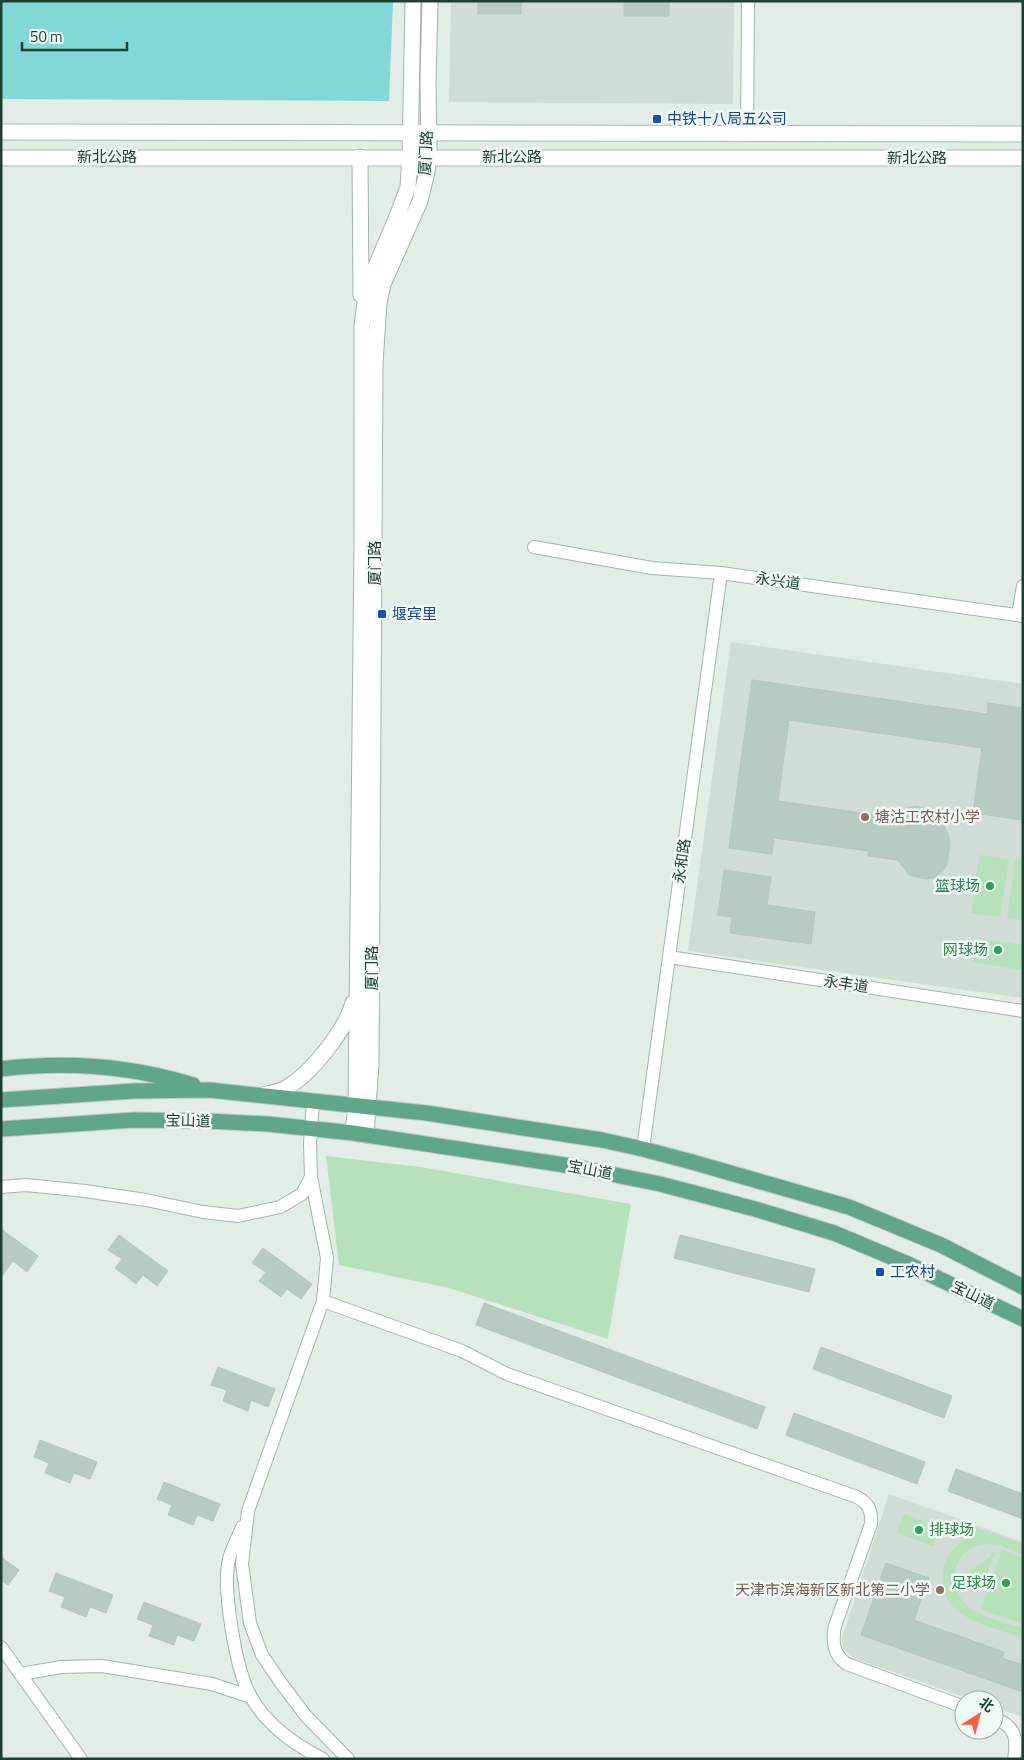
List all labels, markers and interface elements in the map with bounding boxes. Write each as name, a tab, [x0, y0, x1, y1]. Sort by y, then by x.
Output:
scale bar	[22, 20, 128, 52]
text: 50 m	[30, 25, 63, 48]
place label: 中铁十八局五公司	[667, 107, 787, 130]
marker: 中铁十八局五公司	[651, 113, 663, 125]
street label: 厦门路	[413, 130, 438, 176]
street label: 新北公路	[77, 145, 137, 168]
street label: 新北公路	[482, 145, 542, 168]
street label: 新北公路	[887, 146, 947, 169]
street label: 厦门路	[363, 540, 386, 586]
street label: 永兴道	[754, 566, 802, 595]
place label: 堰宾里	[392, 602, 437, 625]
marker: 堰宾里	[376, 608, 388, 620]
place label: 塘沽工农村小学	[875, 805, 980, 828]
marker: 塘沽工农村小学	[859, 811, 871, 823]
street label: 永和路	[667, 837, 696, 885]
place label: 篮球场	[935, 874, 980, 897]
marker: 篮球场	[984, 880, 996, 892]
place label: 网球场	[943, 938, 988, 961]
marker: 网球场	[992, 944, 1004, 956]
street label: 厦门路	[360, 945, 383, 991]
street label: 永丰道	[822, 969, 870, 998]
street label: 宝山道	[165, 1109, 211, 1132]
street label: 宝山道	[566, 1154, 614, 1185]
place label: 工农村	[890, 1260, 935, 1283]
marker: 工农村	[874, 1266, 886, 1278]
street label: 宝山道	[948, 1274, 998, 1315]
place label: 排球场	[929, 1518, 974, 1541]
marker: 排球场	[913, 1524, 925, 1536]
place label: 足球场	[951, 1571, 996, 1594]
marker: 足球场	[1000, 1577, 1012, 1589]
place label: 天津市滨海新区新北第二小学	[735, 1578, 930, 1601]
marker: 天津市滨海新区新北第二小学	[934, 1584, 946, 1596]
north arrow	[954, 1690, 1004, 1740]
text: 北	[975, 1691, 999, 1717]

